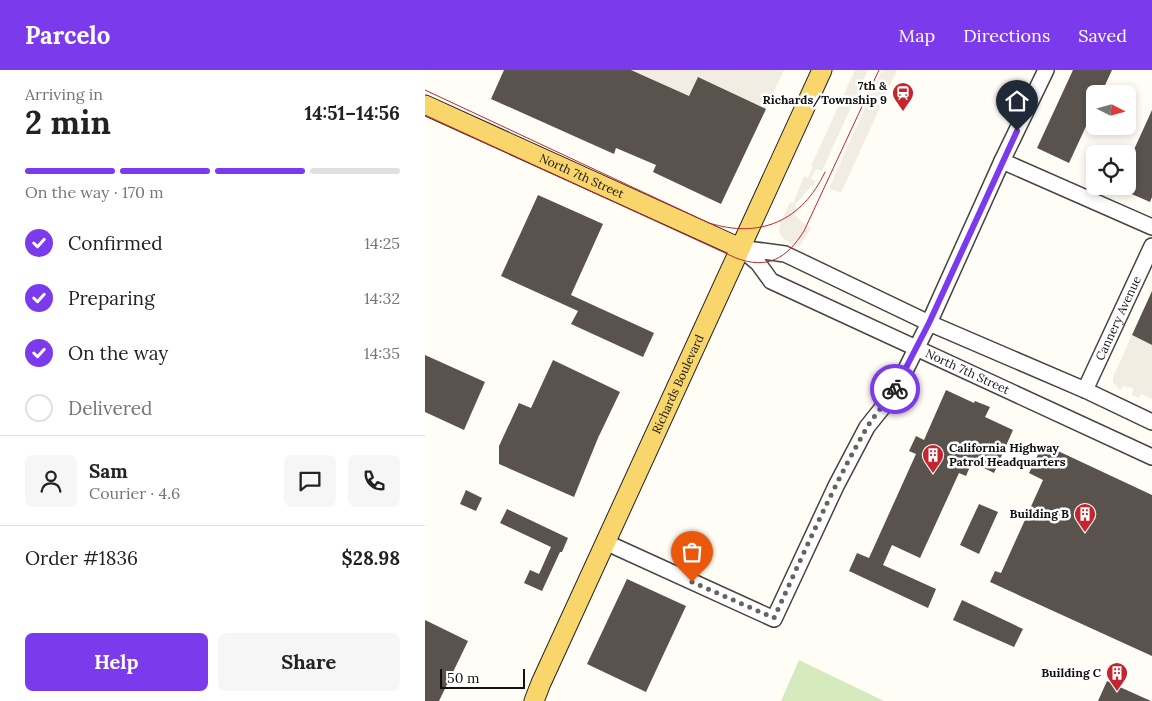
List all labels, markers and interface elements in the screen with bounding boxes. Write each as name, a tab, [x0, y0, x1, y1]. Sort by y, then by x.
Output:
text: Parcelo	[25, 20, 110, 51]
text: Map	[899, 24, 935, 47]
text: Directions	[963, 24, 1050, 47]
text: Saved	[1078, 24, 1127, 47]
place label: 7th & Richards/Township 9	[763, 78, 888, 108]
pin	[996, 80, 1038, 131]
station icon: 7th & Richards/Township 9	[891, 81, 915, 112]
text: Arriving in	[25, 84, 103, 104]
north arrow	[1086, 85, 1136, 135]
map controls	[1086, 85, 1136, 195]
icon: home	[1003, 87, 1031, 115]
text: 14:51–14:56	[304, 101, 400, 125]
text: 2 min	[25, 102, 111, 143]
button: locate	[1086, 145, 1136, 195]
street label: North 7th Street	[537, 150, 627, 201]
text: On the way · 170 m	[25, 182, 164, 202]
icon: check	[25, 229, 53, 257]
text: Confirmed	[68, 231, 163, 255]
text: 14:25	[364, 233, 400, 253]
street label: Cannery Avenue	[1092, 273, 1144, 363]
icon: check	[25, 284, 53, 312]
text: Preparing	[68, 286, 155, 310]
text: 14:32	[364, 288, 400, 308]
street label: Richards Boulevard	[648, 332, 707, 436]
icon: check	[25, 339, 53, 367]
text: On the way	[68, 341, 168, 365]
text: 14:35	[364, 343, 400, 363]
street label: North 7th Street	[923, 345, 1012, 397]
courier	[870, 364, 920, 414]
icon: bike	[881, 375, 909, 403]
text: Delivered	[68, 396, 152, 420]
place label: California Highway Patrol Headquarters	[949, 440, 1066, 469]
building icon: California Highway Patrol Headquarters	[921, 443, 945, 474]
button: person	[25, 455, 77, 507]
button: chat	[284, 455, 336, 507]
button: phone	[348, 455, 400, 507]
text: Sam	[89, 459, 128, 483]
text: Courier · 4.6	[89, 483, 180, 503]
building icon: Building B	[1073, 502, 1097, 533]
place label: Building B	[1010, 506, 1069, 521]
pin	[671, 531, 713, 582]
icon: bag	[678, 538, 706, 566]
text: Order #1836	[25, 546, 138, 570]
text: $28.98	[342, 546, 400, 570]
button: Help	[25, 633, 208, 691]
button: Share	[218, 633, 400, 691]
building icon: Building C	[1105, 661, 1129, 692]
place label: Building C	[1041, 665, 1102, 680]
scale bar	[440, 666, 525, 689]
text: 50 m	[447, 669, 480, 687]

